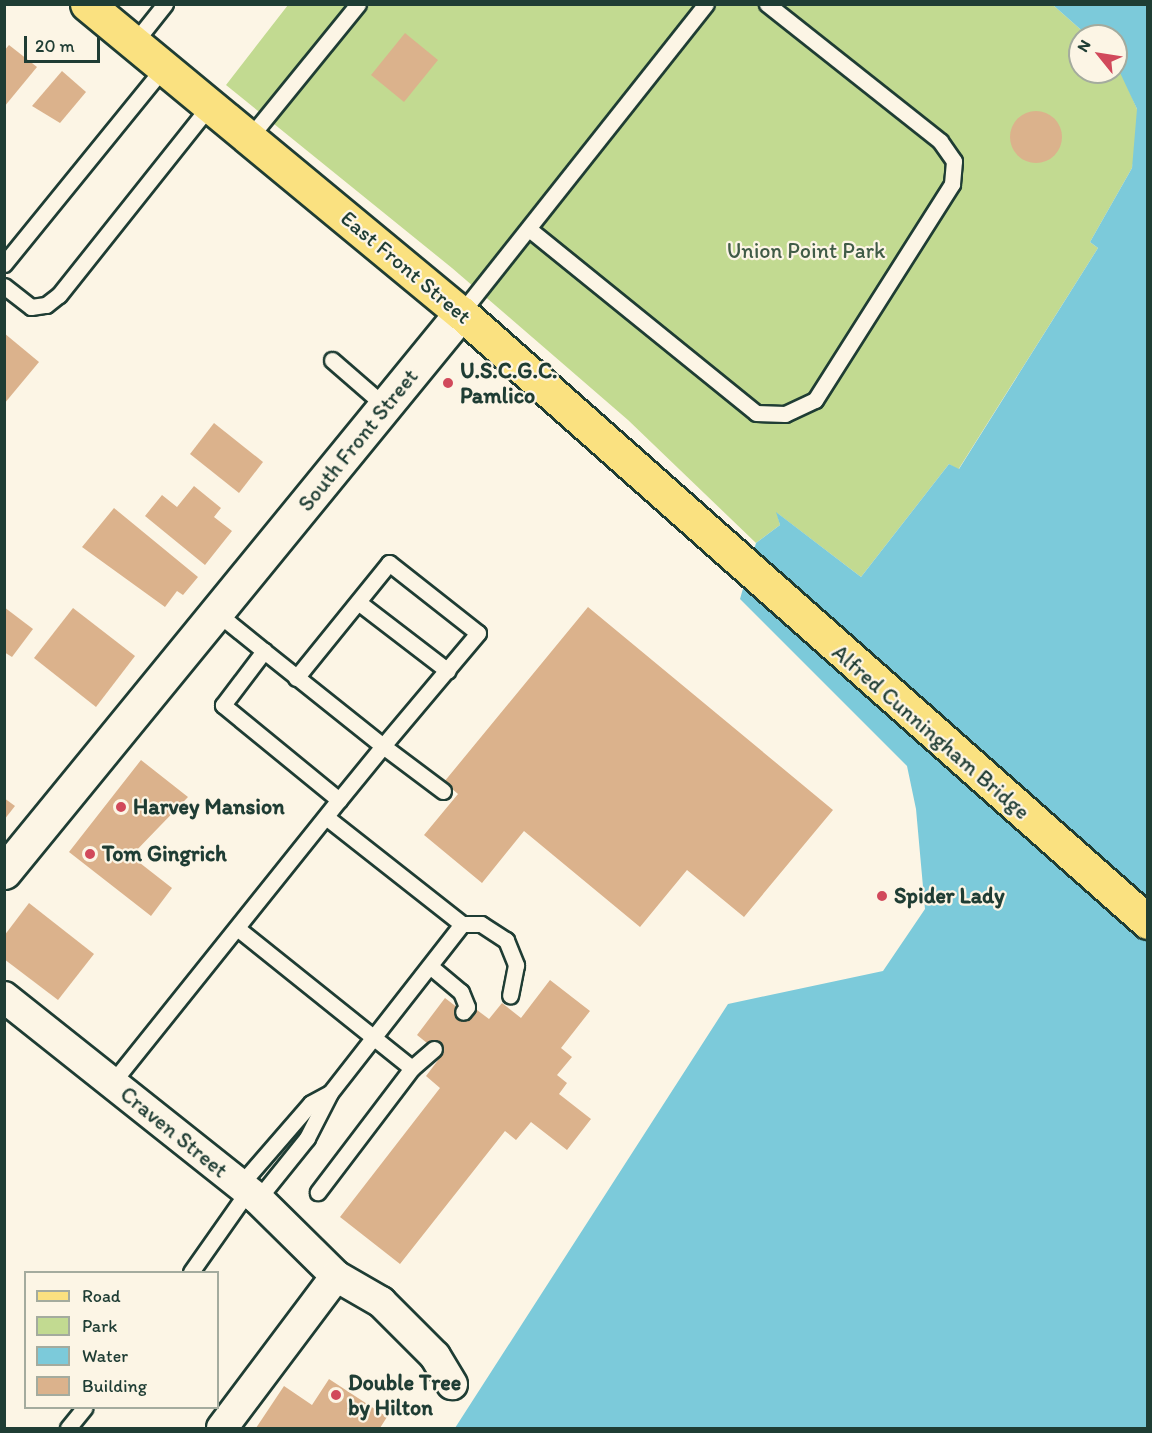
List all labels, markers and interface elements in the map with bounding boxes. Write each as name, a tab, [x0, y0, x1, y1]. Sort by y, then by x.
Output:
scale bar	[27, 24, 104, 62]
north arrow	[1068, 24, 1128, 84]
text: 20 m	[35, 35, 75, 57]
text: N	[1073, 36, 1095, 55]
street label: East Front Street	[336, 205, 476, 329]
park label: Union Point Park	[727, 238, 885, 264]
place label: U.S.C.G.C. Pamlico	[460, 357, 557, 408]
street label: South Front Street	[293, 364, 423, 516]
marker: U.S.C.G.C. Pamlico	[441, 376, 455, 390]
street label: Alfred Cunningham Bridge	[827, 639, 1035, 825]
place label: Harvey Mansion	[133, 794, 285, 820]
marker: Harvey Mansion	[114, 800, 128, 814]
place label: Tom Gingrich	[102, 841, 227, 867]
marker: Tom Gingrich	[83, 847, 97, 861]
place label: Spider Lady	[894, 883, 1005, 909]
marker: Spider Lady	[875, 889, 889, 903]
street label: Craven Street	[115, 1081, 233, 1183]
legend	[24, 1271, 219, 1409]
text: Road	[82, 1285, 121, 1307]
text: Park	[82, 1315, 117, 1337]
text: Water	[82, 1345, 128, 1367]
place label: Double Tree by Hilton	[348, 1369, 459, 1420]
text: Building	[82, 1375, 147, 1397]
marker: Double Tree by Hilton	[329, 1388, 343, 1402]

